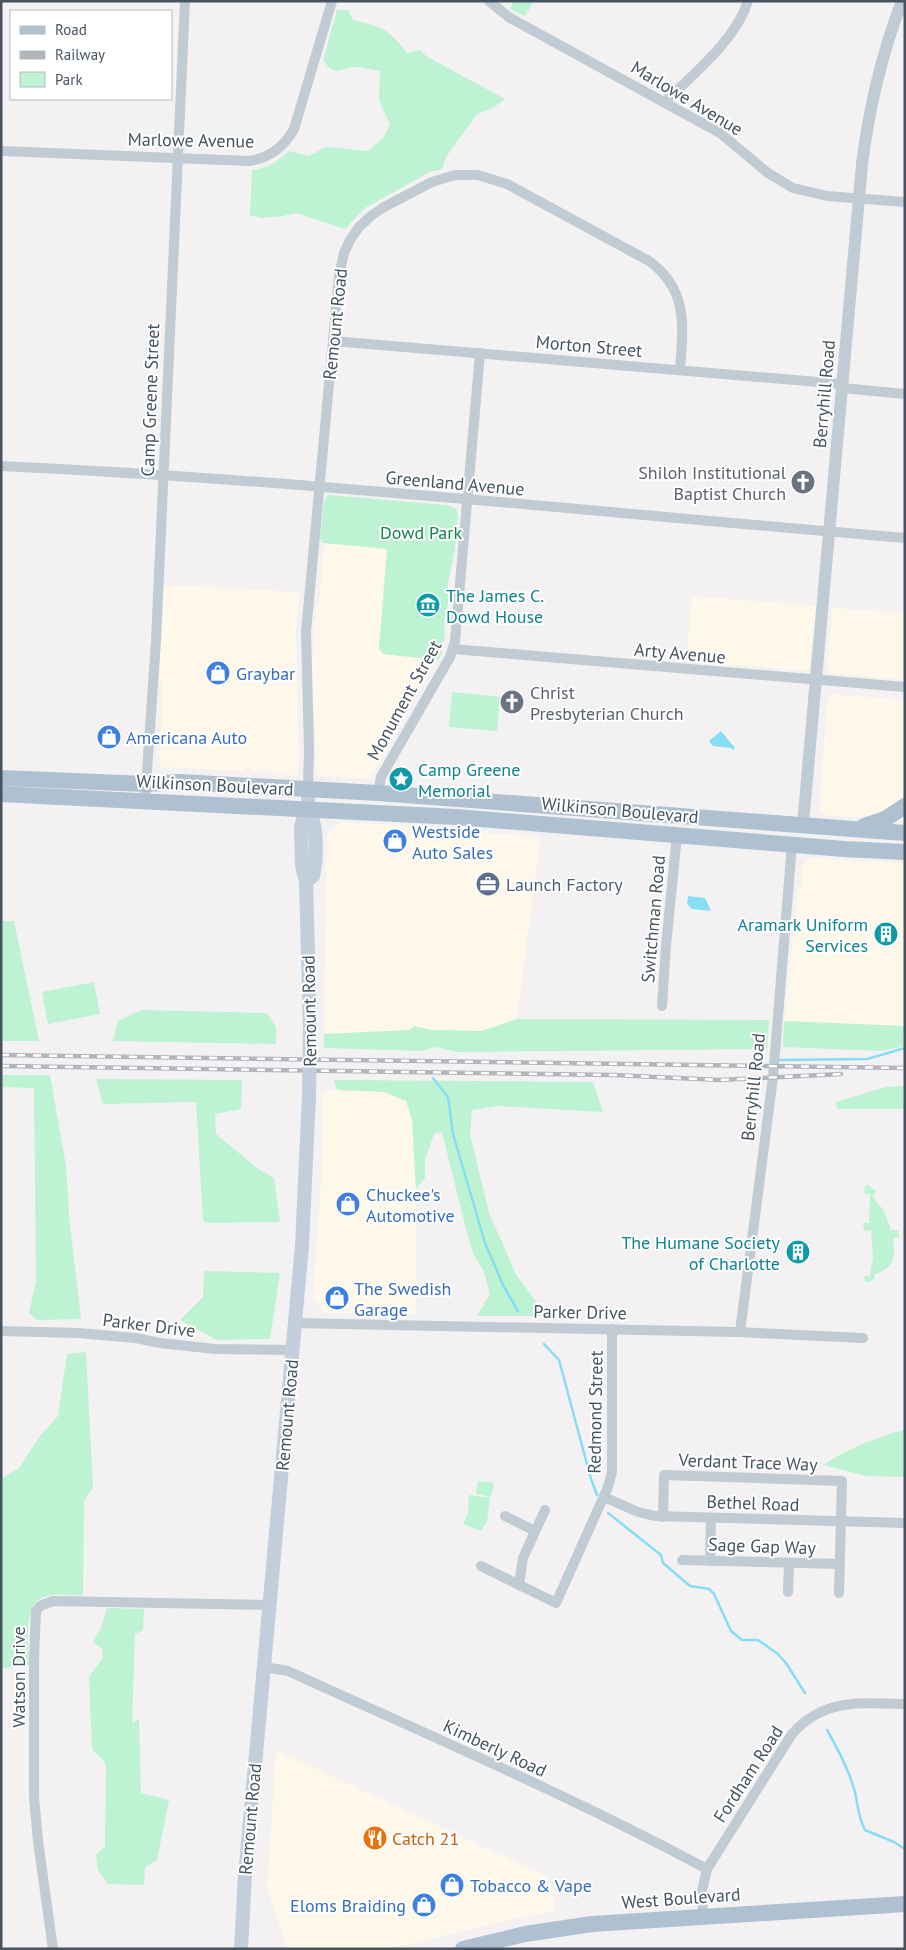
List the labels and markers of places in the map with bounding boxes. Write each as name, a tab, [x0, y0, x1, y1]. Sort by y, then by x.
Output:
place label: Shiloh Institutional Baptist Church	[638, 461, 787, 505]
church icon: Shiloh Institutional Baptist Church	[790, 469, 816, 495]
place label: The James C. Dowd House	[446, 584, 544, 628]
museum icon: The James C. Dowd House	[415, 592, 441, 618]
shop icon: Graybar	[205, 660, 231, 686]
place label: Graybar	[236, 662, 295, 685]
place label: Christ Presbyterian Church	[530, 681, 684, 725]
church icon: Christ Presbyterian Church	[499, 689, 525, 715]
shop icon: Americana Auto	[96, 724, 122, 750]
place label: Americana Auto	[126, 726, 247, 749]
place label: Camp Greene Memorial	[418, 758, 520, 802]
place icon: Camp Greene Memorial	[388, 766, 414, 792]
place label: Westside Auto Sales	[412, 820, 493, 864]
shop icon: Westside Auto Sales	[382, 828, 408, 854]
office icon: Launch Factory	[475, 871, 501, 897]
place label: Launch Factory	[506, 873, 623, 896]
place label: Aramark Uniform Services	[738, 913, 868, 957]
building icon: Aramark Uniform Services	[873, 921, 899, 947]
place label: Chuckee's Automotive	[366, 1183, 455, 1227]
shop icon: Chuckee's Automotive	[335, 1191, 361, 1217]
place label: The Humane Society of Charlotte	[621, 1231, 781, 1275]
building icon: The Humane Society of Charlotte	[785, 1239, 811, 1265]
place label: The Swedish Garage	[354, 1277, 451, 1321]
shop icon: The Swedish Garage	[324, 1285, 350, 1311]
restaurant icon: Catch 21	[362, 1825, 388, 1851]
place label: Catch 21	[392, 1827, 459, 1850]
shop icon: Tobacco & Vape	[439, 1872, 465, 1898]
place label: Tobacco & Vape	[470, 1874, 592, 1897]
shop icon: Eloms Braiding	[411, 1892, 437, 1918]
place label: Eloms Braiding	[290, 1894, 406, 1917]

